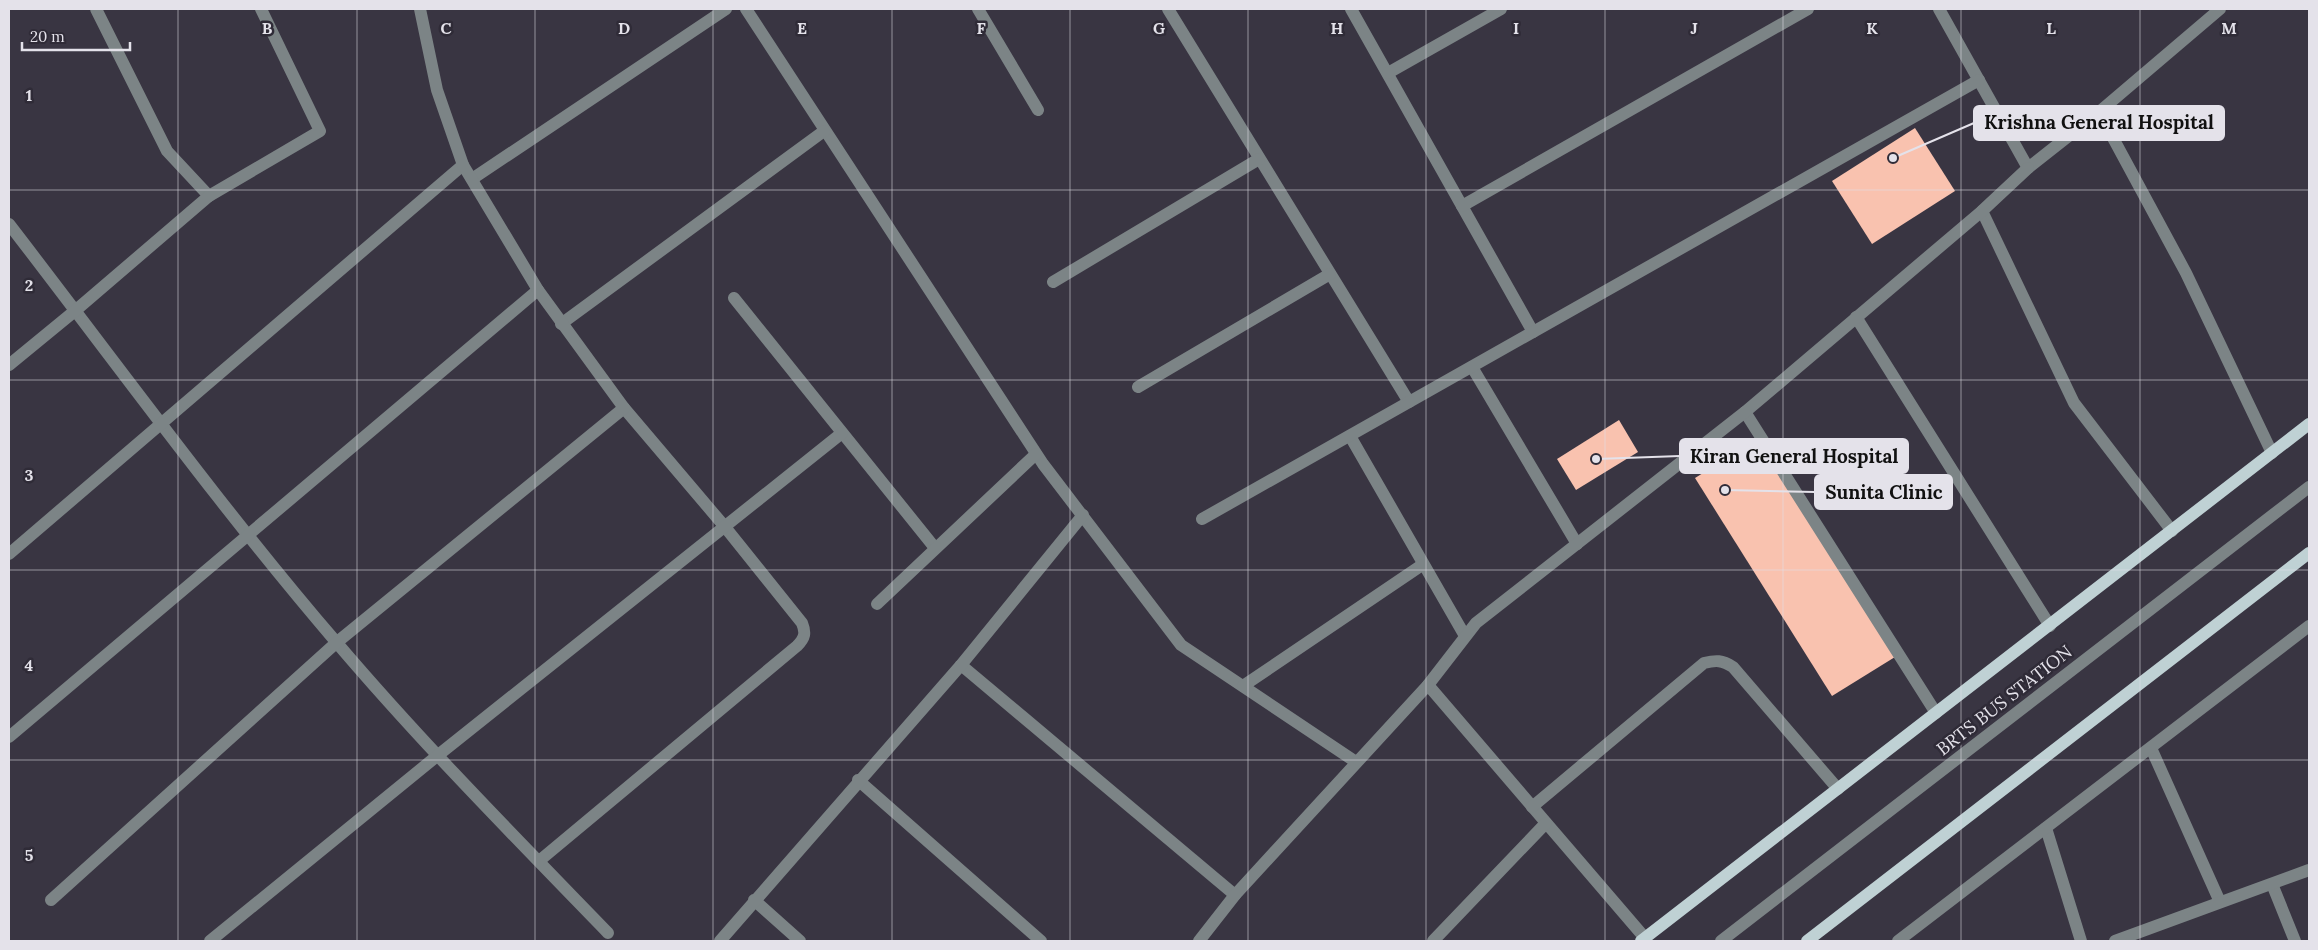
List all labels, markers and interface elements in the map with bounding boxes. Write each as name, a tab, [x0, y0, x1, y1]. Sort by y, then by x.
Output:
text: B	[262, 18, 273, 38]
text: C	[440, 18, 452, 38]
text: D	[618, 18, 630, 38]
text: E	[797, 18, 807, 38]
text: F	[976, 18, 986, 38]
text: G	[1153, 18, 1165, 38]
text: H	[1331, 18, 1344, 38]
text: I	[1513, 18, 1519, 38]
text: J	[1690, 18, 1698, 38]
text: K	[1866, 18, 1878, 38]
text: L	[2046, 18, 2056, 38]
text: M	[2221, 18, 2237, 38]
scale bar	[22, 20, 130, 52]
text: 20 m	[30, 27, 65, 46]
text: 1	[26, 85, 32, 105]
callout: Krishna General Hospital	[1974, 106, 2224, 140]
text: Krishna General Hospital	[1984, 110, 2214, 134]
text: 2	[25, 275, 33, 295]
callout: Kiran General Hospital	[1680, 439, 1908, 473]
text: Kiran General Hospital	[1690, 444, 1898, 468]
text: 3	[25, 465, 34, 485]
callout: Sunita Clinic	[1815, 475, 1952, 509]
text: Sunita Clinic	[1825, 480, 1943, 504]
street label: BRTS BUS STATION	[1932, 640, 2076, 760]
text: 4	[25, 655, 34, 675]
text: 5	[25, 845, 34, 865]

